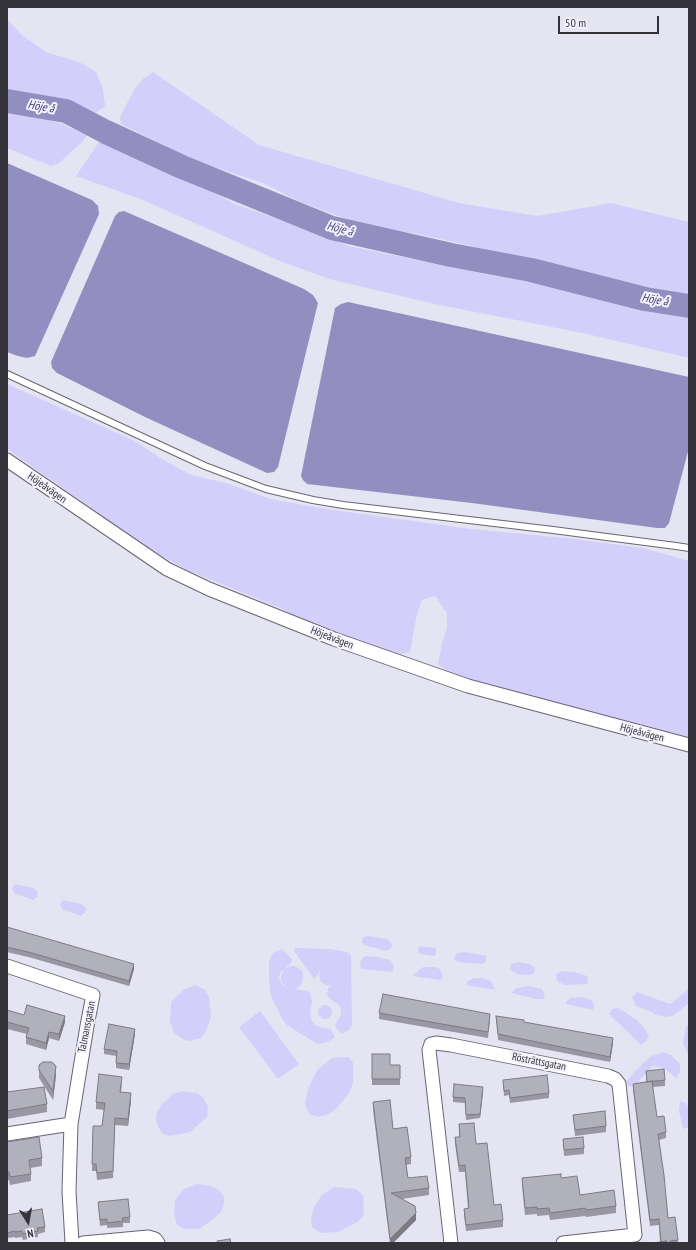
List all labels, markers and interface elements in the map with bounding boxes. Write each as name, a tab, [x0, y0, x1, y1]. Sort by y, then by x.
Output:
scale bar	[560, 8, 661, 34]
text: 50 m	[565, 15, 586, 30]
water label: Höje å	[27, 98, 55, 116]
water label: Höje å	[325, 219, 355, 239]
water label: Höje å	[641, 291, 669, 309]
street label: Höjeåvägen	[25, 470, 69, 506]
street label: Höjeåvägen	[309, 624, 355, 652]
street label: Höjeåvägen	[619, 721, 665, 745]
street label: Talmansgatan	[76, 1000, 98, 1054]
street label: Rösträttsgatan	[511, 1050, 567, 1074]
north arrow	[8, 1202, 48, 1242]
text: N	[26, 1226, 35, 1241]

